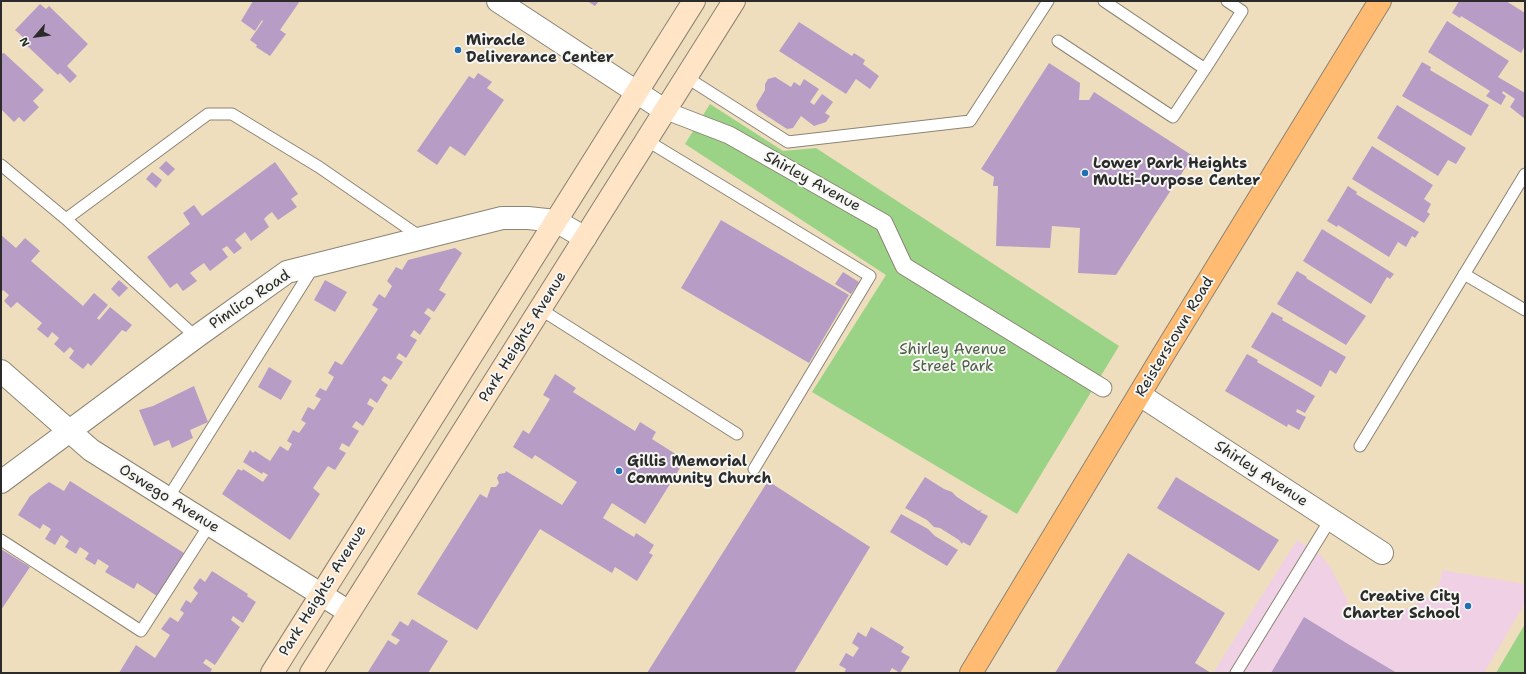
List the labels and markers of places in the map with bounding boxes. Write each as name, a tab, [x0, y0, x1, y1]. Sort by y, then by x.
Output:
place label: Miracle Deliverance Center	[466, 32, 614, 67]
marker: Miracle Deliverance Center	[453, 45, 463, 55]
place label: Lower Park Heights Multi-Purpose Center	[1093, 155, 1260, 190]
marker: Lower Park Heights Multi-Purpose Center	[1080, 168, 1090, 178]
place label: Gillis Memorial Community Church	[627, 453, 771, 488]
marker: Gillis Memorial Community Church	[614, 466, 624, 476]
place label: Creative City Charter School	[1343, 588, 1460, 623]
marker: Creative City Charter School	[1463, 601, 1473, 611]

